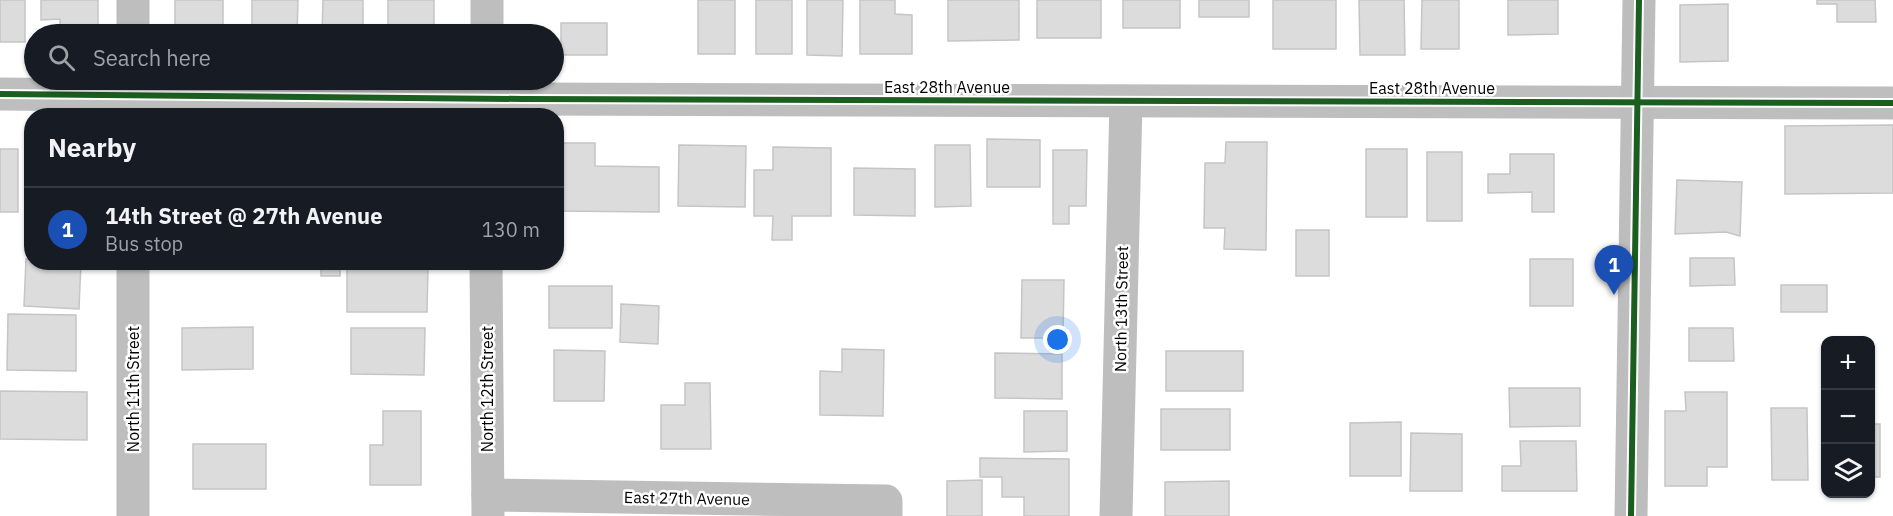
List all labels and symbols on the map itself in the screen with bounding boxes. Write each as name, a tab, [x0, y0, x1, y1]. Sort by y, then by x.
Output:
street label: East 28th Avenue	[884, 77, 1010, 97]
street label: East 28th Avenue	[1369, 78, 1495, 98]
street label: North 13th Street	[1110, 246, 1132, 372]
pin: 1	[1594, 246, 1634, 295]
your location	[1043, 325, 1072, 354]
street label: North 11th Street	[123, 326, 143, 452]
street label: North 12th Street	[477, 326, 497, 452]
street label: East 27th Avenue	[624, 487, 750, 509]

